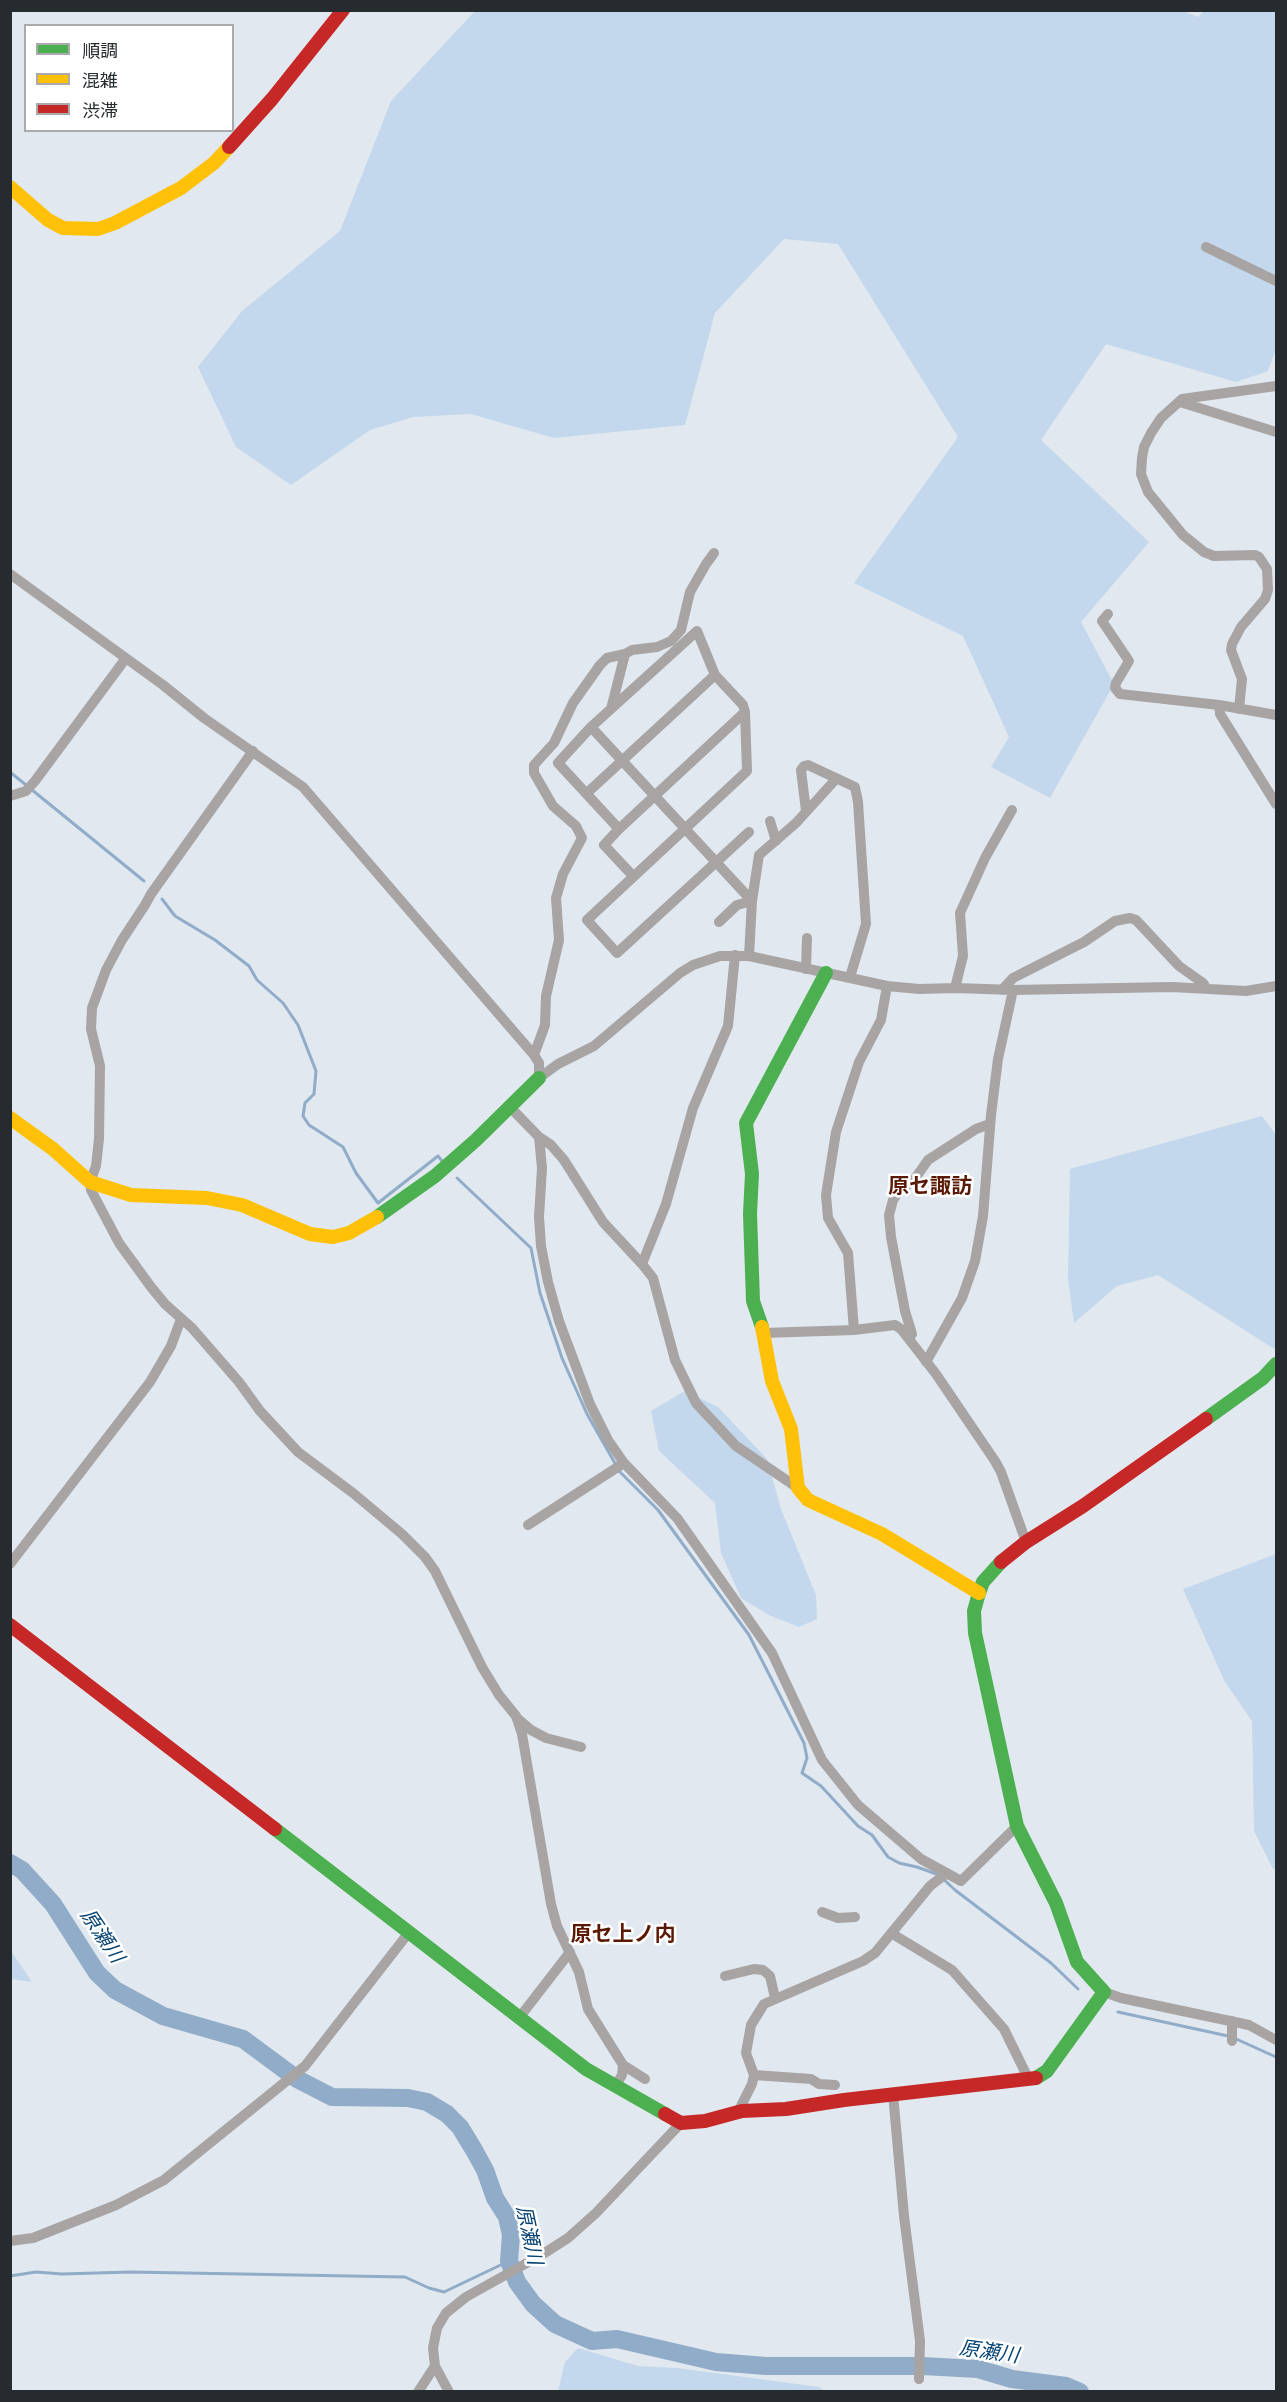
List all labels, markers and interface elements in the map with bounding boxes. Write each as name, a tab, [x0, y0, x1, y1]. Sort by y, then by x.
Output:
legend	[24, 24, 234, 132]
text: 順調	[82, 40, 118, 61]
text: 混雑	[82, 70, 118, 91]
text: 渋滞	[82, 100, 118, 121]
district label: 原セ諏訪	[888, 1174, 972, 1200]
water label: 原瀬川	[75, 1904, 129, 1968]
district label: 原セ上ノ内	[571, 1922, 675, 1948]
water label: 原瀬川	[511, 2203, 547, 2267]
water label: 原瀬川	[958, 2336, 1020, 2368]

